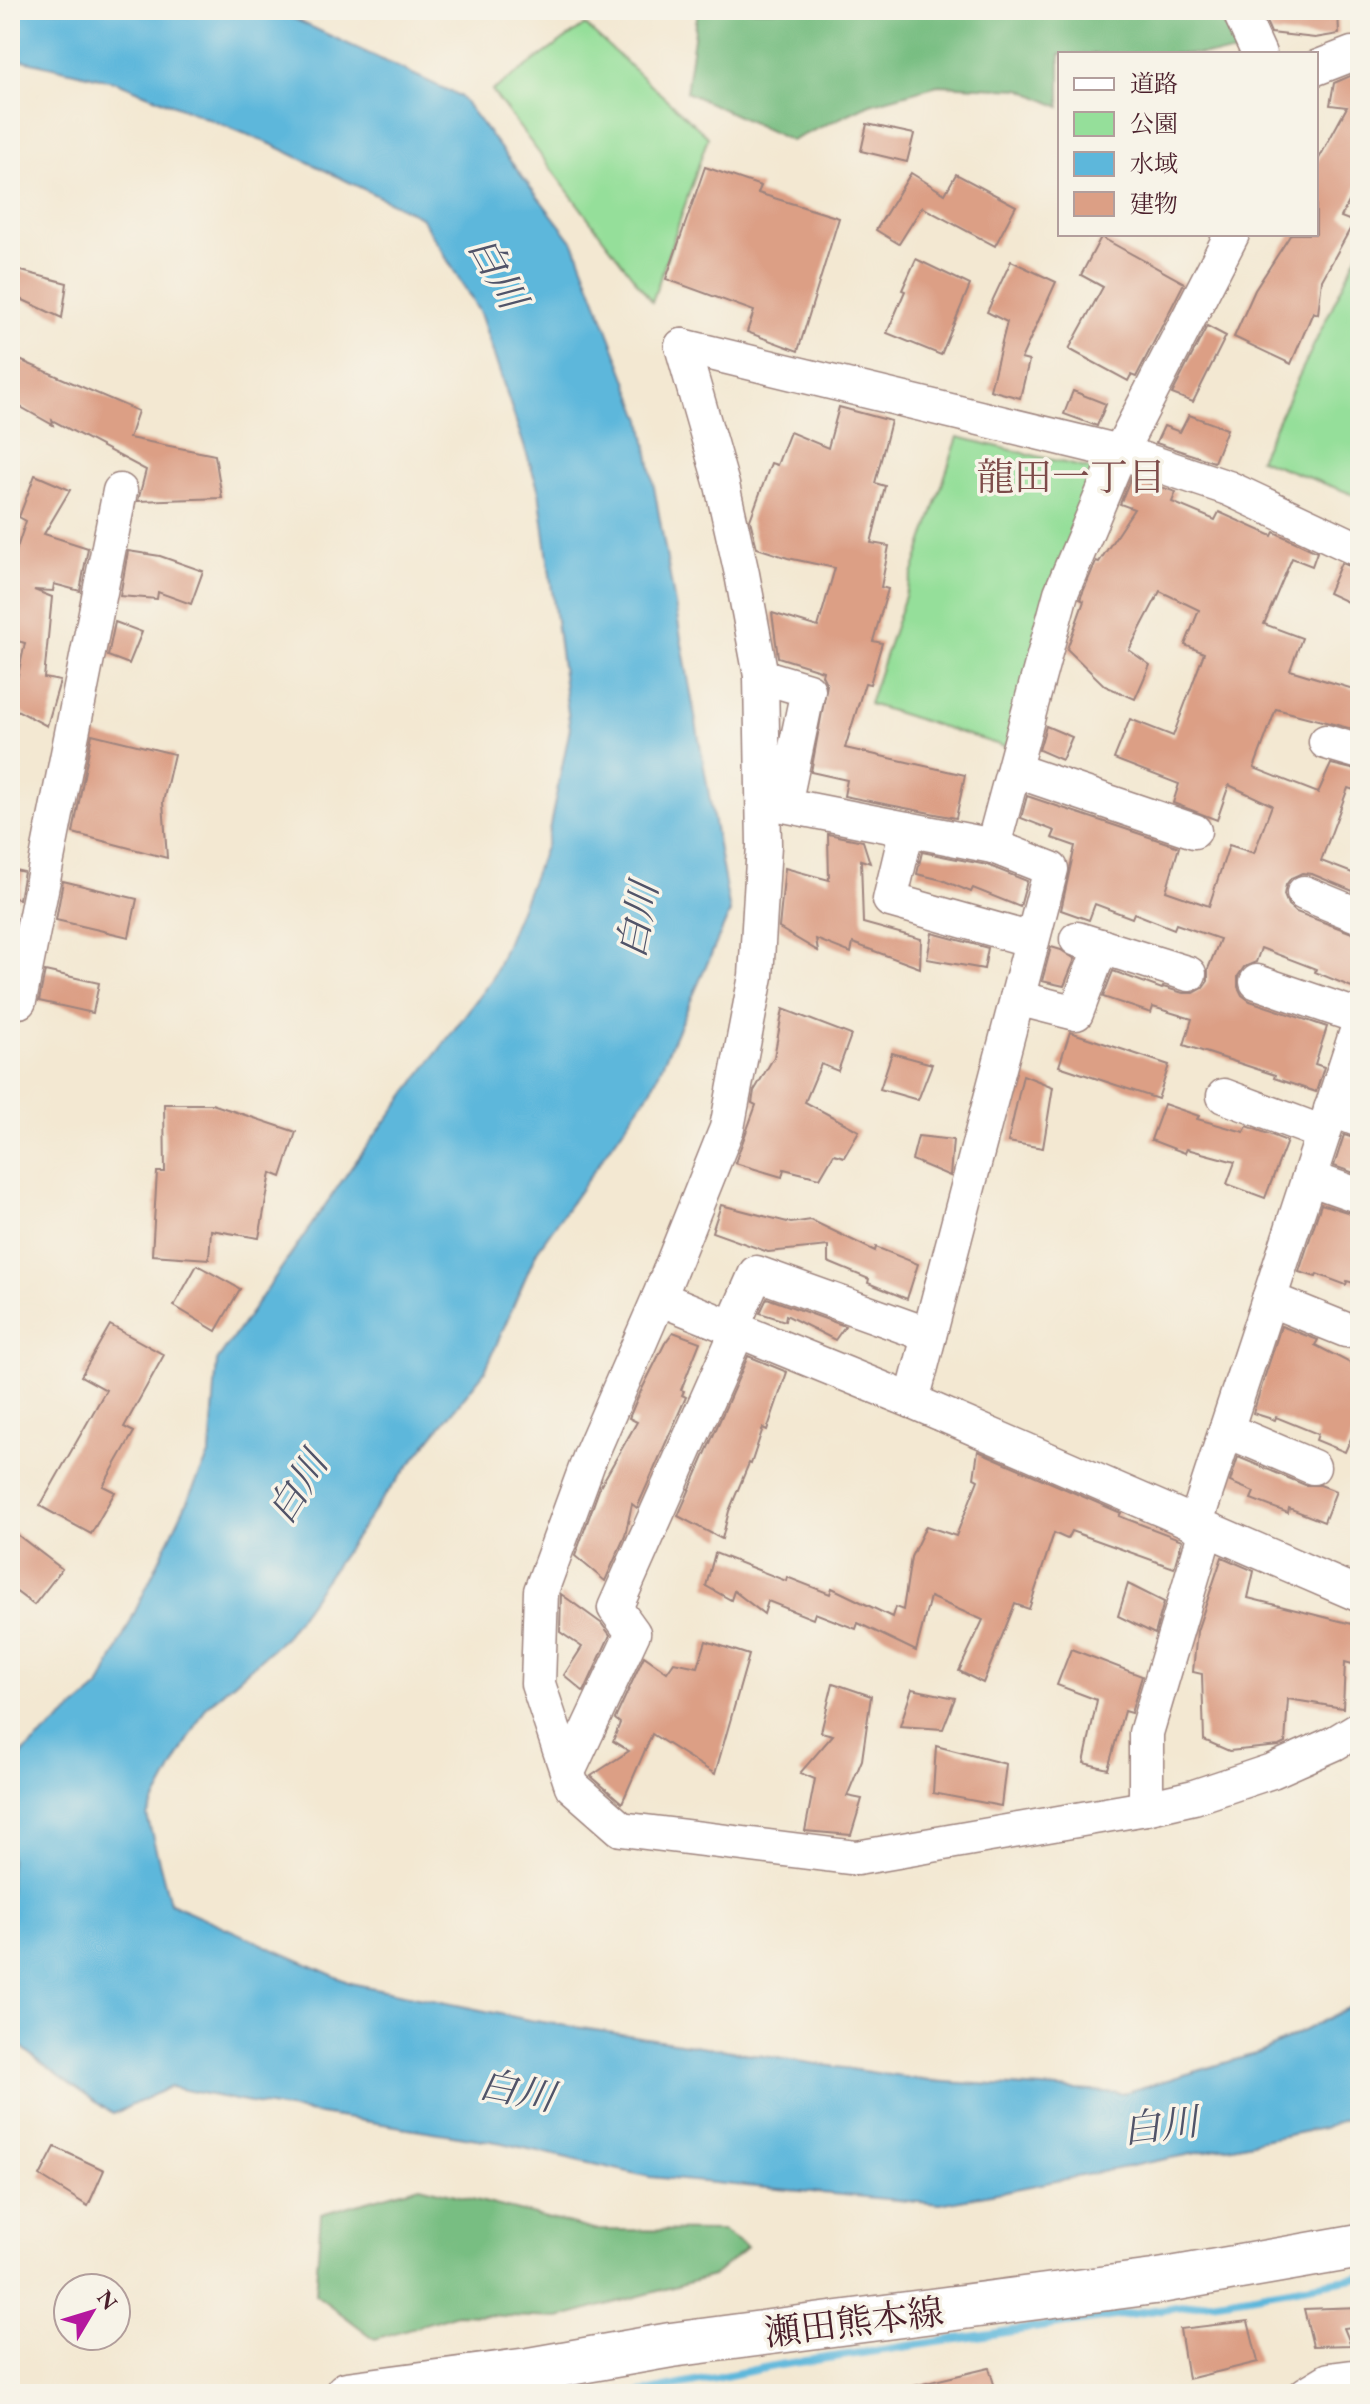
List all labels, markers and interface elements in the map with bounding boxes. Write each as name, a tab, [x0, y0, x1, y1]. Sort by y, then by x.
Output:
legend	[1058, 52, 1318, 236]
text: 道路	[1130, 68, 1178, 99]
text: 公園	[1130, 108, 1178, 139]
text: 水域	[1130, 148, 1178, 179]
text: 建物	[1130, 188, 1178, 219]
water label: 白川	[458, 227, 540, 321]
district label: 龍田一丁目	[976, 452, 1166, 501]
water label: 白川	[606, 874, 669, 962]
water label: 白川	[256, 1438, 340, 1532]
water label: 白川	[475, 2059, 563, 2122]
water label: 白川	[1119, 2096, 1205, 2154]
north arrow	[52, 2272, 132, 2352]
text: N	[90, 2284, 124, 2316]
street label: 瀬田熊本線	[762, 2288, 946, 2356]

